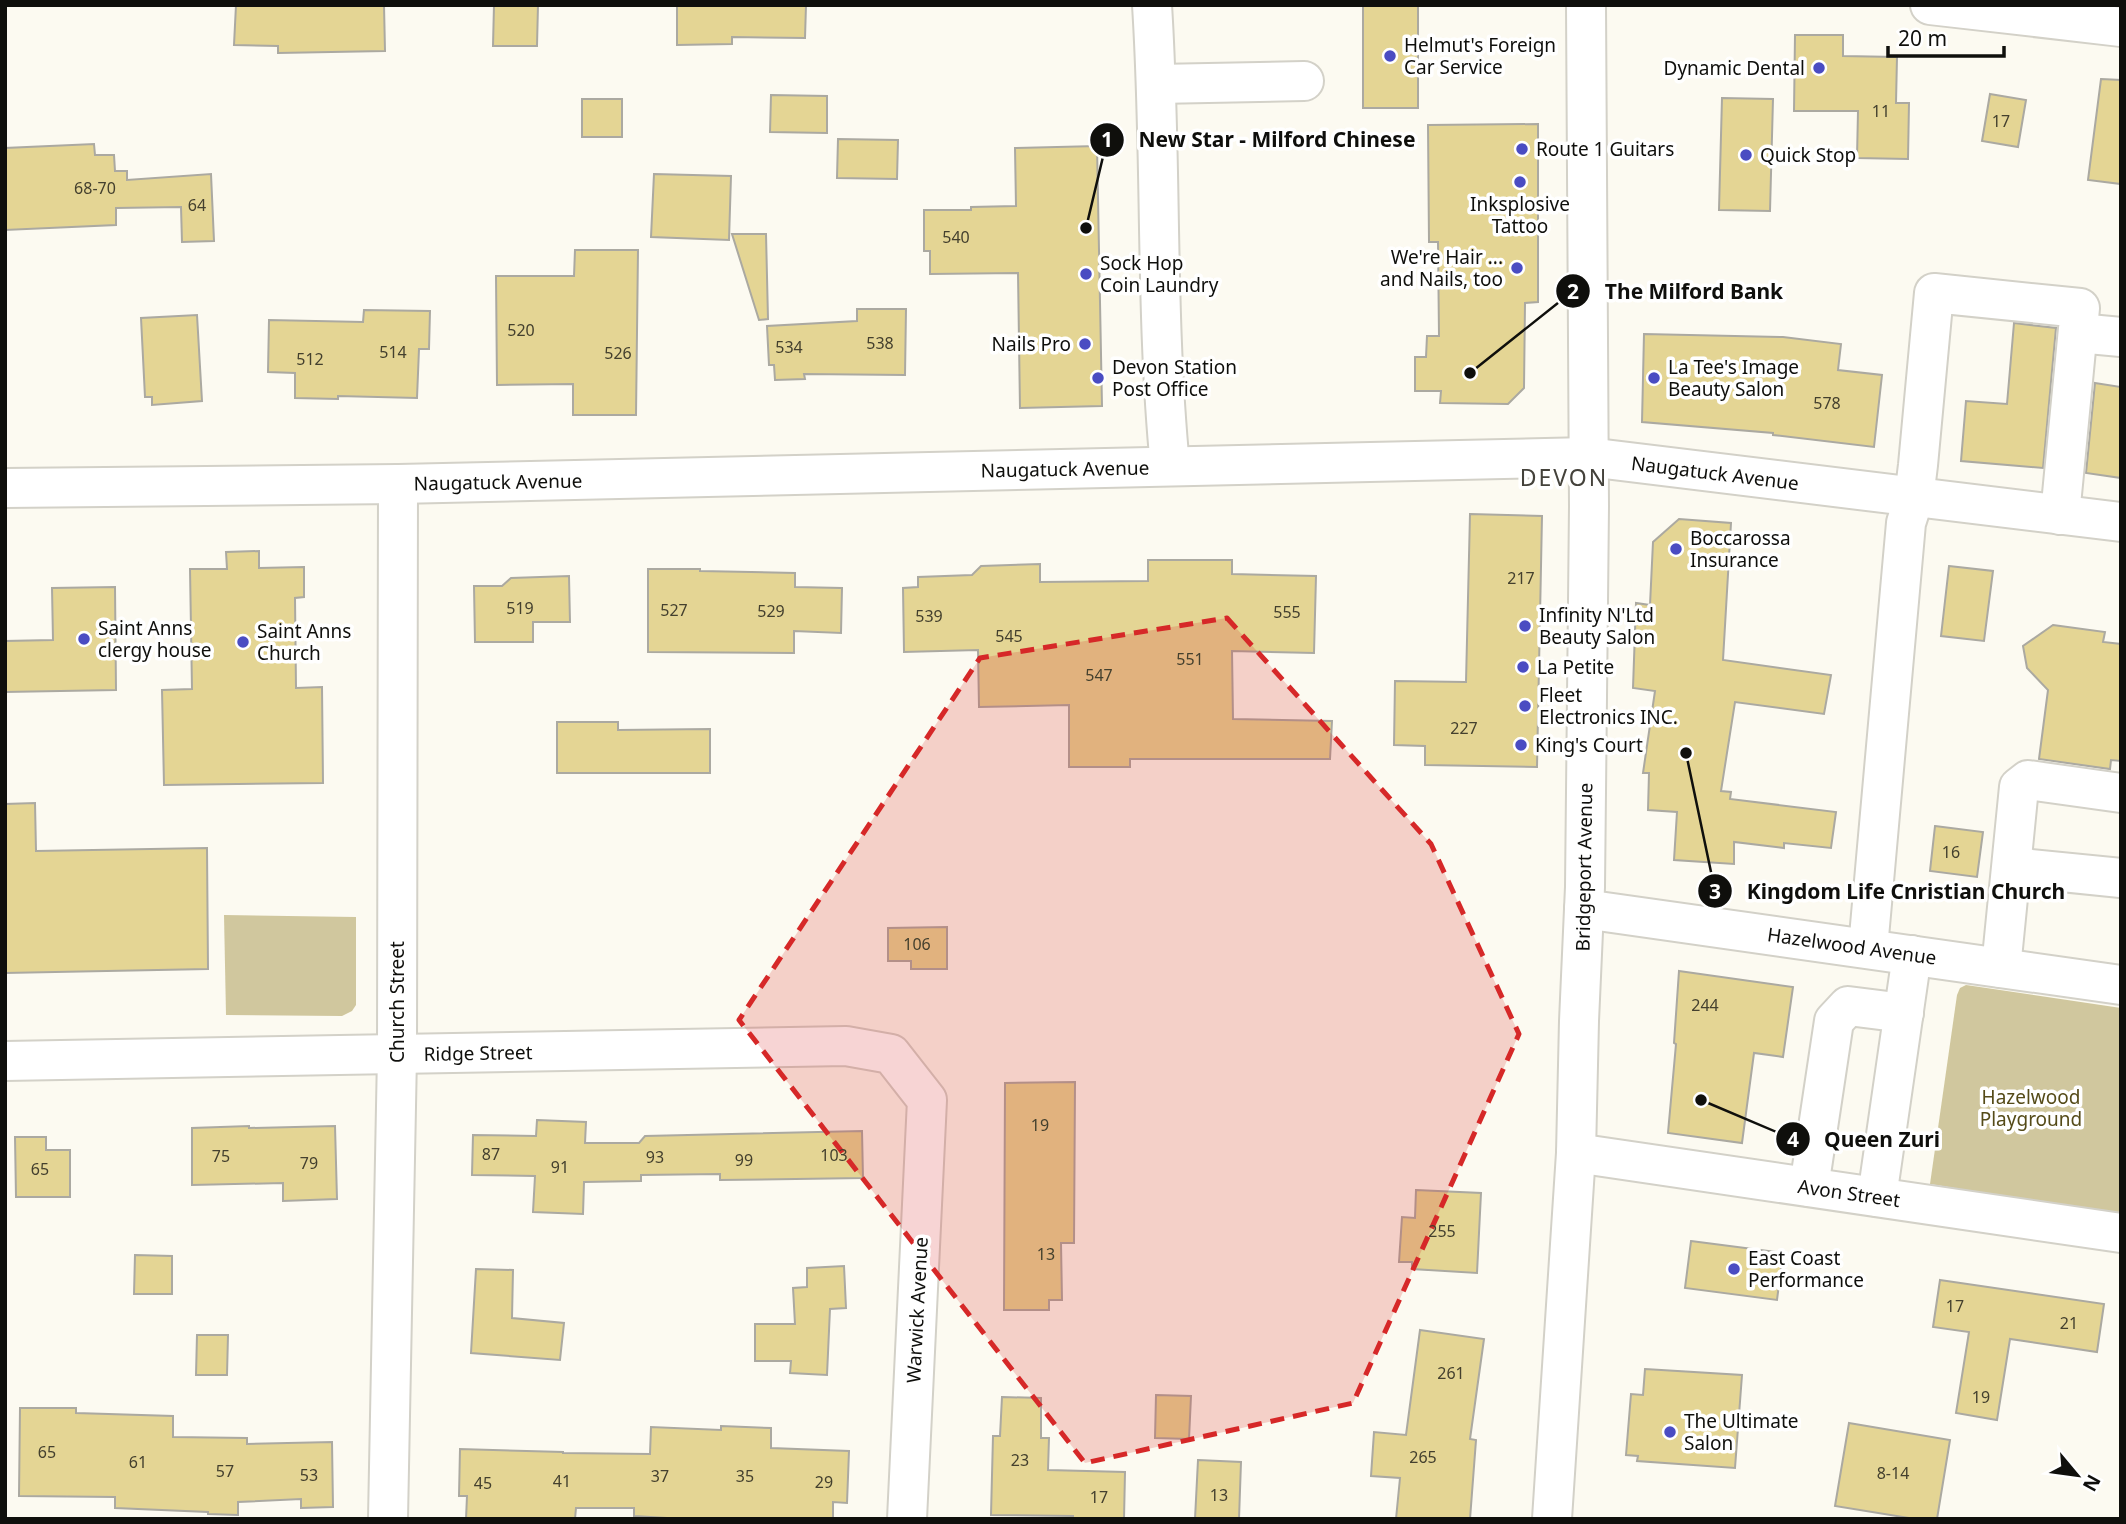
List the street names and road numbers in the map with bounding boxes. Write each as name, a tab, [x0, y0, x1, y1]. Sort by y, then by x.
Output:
street label: Naugatuck Avenue	[1630, 450, 1800, 496]
street label: Naugatuck Avenue	[980, 455, 1150, 483]
street label: Naugatuck Avenue	[413, 468, 583, 496]
street label: Bridgeport Avenue	[1570, 782, 1598, 952]
street label: Hazelwood Avenue	[1766, 921, 1938, 971]
street label: Church Street	[384, 941, 410, 1063]
street label: Ridge Street	[423, 1039, 533, 1067]
street label: Avon Street	[1796, 1173, 1902, 1213]
street label: Warwick Avenue	[900, 1236, 934, 1384]

